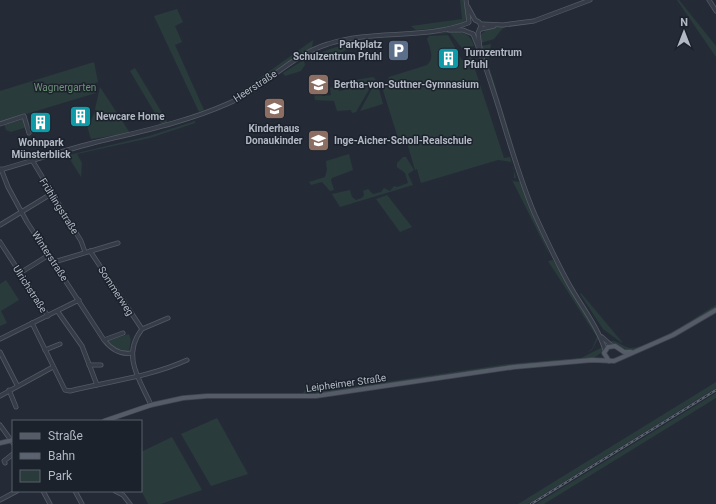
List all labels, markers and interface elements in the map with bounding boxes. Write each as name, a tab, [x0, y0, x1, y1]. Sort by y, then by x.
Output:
north arrow	[664, 12, 704, 52]
text: N	[680, 16, 688, 29]
parking icon: Parkplatz Schulzentrum Pfuhl	[385, 37, 411, 63]
place label: Parkplatz Schulzentrum Pfuhl	[293, 39, 382, 62]
building icon: Turnzentrum Pfuhl	[435, 45, 461, 71]
place label: Turnzentrum Pfuhl	[464, 47, 522, 70]
street label: Heerstraße	[231, 68, 279, 104]
school or university icon: Bertha-von-Suttner-Gymnasium	[305, 71, 331, 97]
place label: Bertha-von-Suttner-Gymnasium	[334, 79, 479, 90]
park label: Wagnergarten	[34, 82, 96, 93]
school or university icon: Kinderhaus Donaukinder	[261, 95, 287, 121]
building icon: Newcare Home	[68, 103, 94, 129]
building icon: Wohnpark Münsterblick	[28, 109, 54, 135]
place label: Newcare Home	[96, 111, 165, 122]
place label: Kinderhaus Donaukinder	[246, 123, 303, 146]
school or university icon: Inge-Aicher-Scholl-Realschule	[306, 127, 332, 153]
place label: Inge-Aicher-Scholl-Realschule	[334, 135, 473, 146]
place label: Wohnpark Münsterblick	[11, 137, 71, 160]
street label: Frühlingstraße	[37, 176, 81, 236]
street label: Winterstraße	[30, 229, 70, 283]
street label: Ulrichstraße	[11, 263, 49, 315]
street label: Sommerweg	[96, 264, 136, 318]
street label: Leipheimer Straße	[305, 372, 387, 394]
legend	[12, 420, 142, 492]
text: Straße	[48, 429, 83, 443]
text: Bahn	[48, 449, 75, 463]
text: Park	[48, 469, 73, 483]

